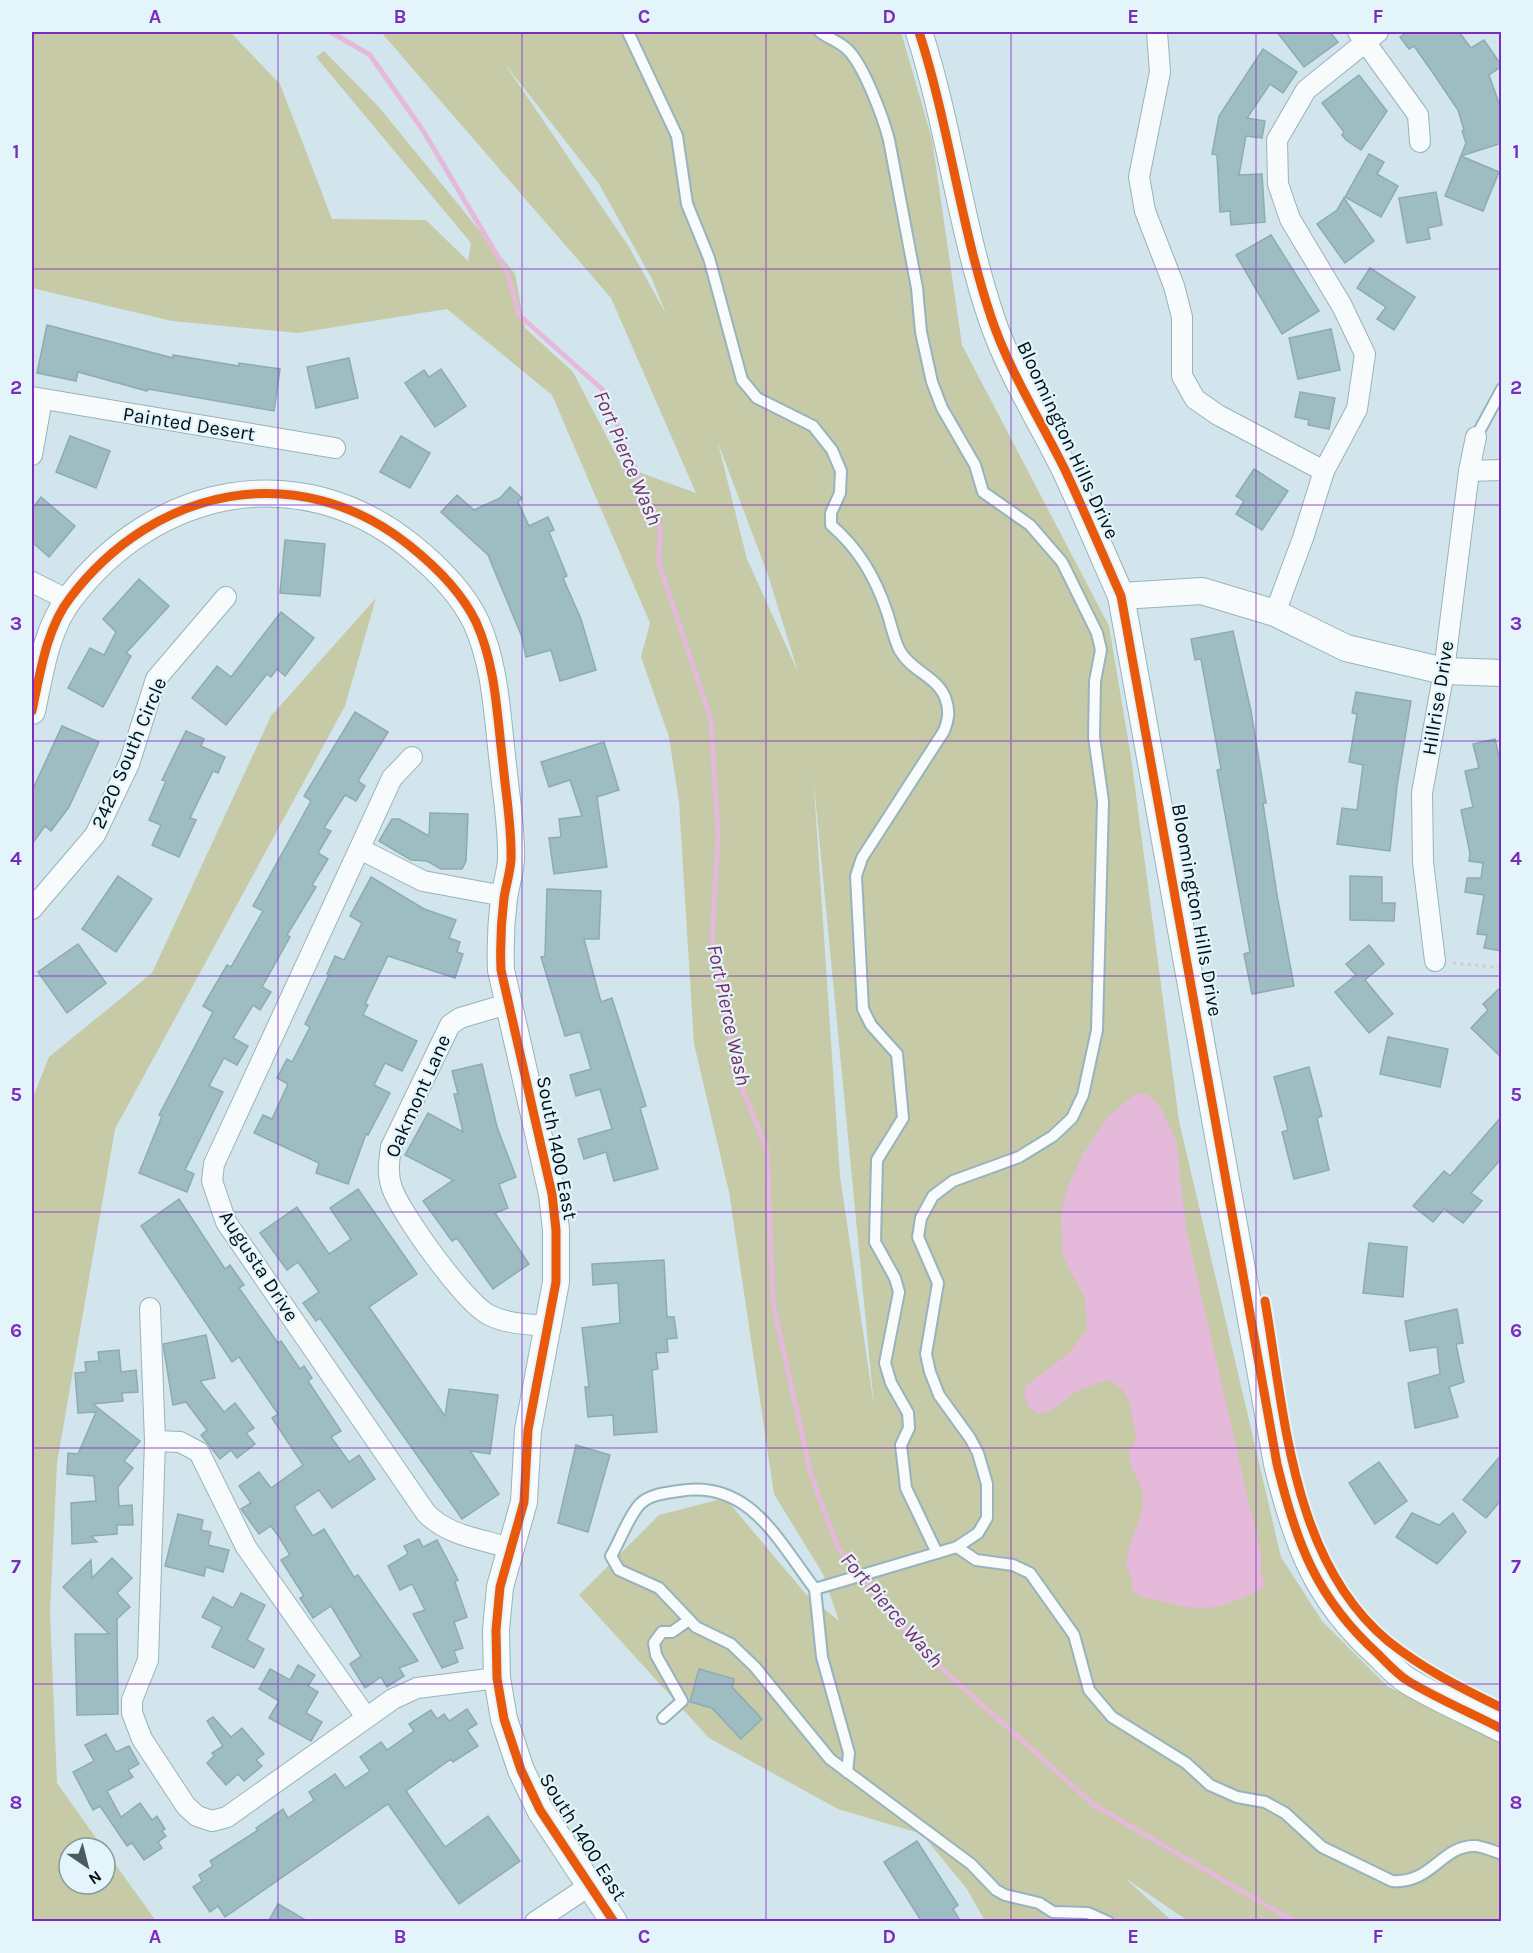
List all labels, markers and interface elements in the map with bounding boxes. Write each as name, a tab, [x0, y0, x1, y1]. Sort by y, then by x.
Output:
text: A	[149, 5, 162, 28]
text: B	[394, 5, 406, 28]
text: C	[638, 5, 650, 28]
text: D	[882, 5, 896, 28]
text: E	[1127, 5, 1139, 28]
text: F	[1373, 5, 1384, 28]
text: 1	[12, 140, 20, 163]
text: 1	[1512, 140, 1520, 163]
street label: Bloomington Hills Drive	[1012, 337, 1124, 543]
text: 2	[10, 376, 22, 399]
text: 2	[1510, 376, 1522, 399]
water label: Fort Pierce Wash	[589, 387, 667, 529]
street label: Painted Desert	[121, 402, 257, 446]
text: 3	[10, 612, 22, 635]
text: 3	[1510, 612, 1522, 635]
street label: Hillrise Drive	[1418, 639, 1458, 757]
street label: 2420 South Circle	[87, 674, 171, 832]
street label: Bloomington Hills Drive	[1167, 802, 1227, 1018]
text: 4	[10, 847, 22, 870]
text: 4	[1510, 847, 1522, 870]
water label: Fort Pierce Wash	[702, 942, 756, 1088]
street label: Oakmont Lane	[381, 1031, 455, 1161]
street label: South 1400 East	[532, 1074, 582, 1222]
text: 5	[10, 1083, 22, 1106]
text: 5	[1510, 1083, 1522, 1106]
street label: Augusta Drive	[215, 1206, 303, 1326]
text: 6	[10, 1319, 22, 1342]
text: 6	[1510, 1319, 1522, 1342]
water label: Fort Pierce Wash	[836, 1548, 948, 1672]
text: 7	[11, 1555, 21, 1578]
text: 7	[1511, 1555, 1521, 1578]
street label: South 1400 East	[535, 1769, 632, 1905]
text: 8	[10, 1791, 22, 1814]
text: 8	[1510, 1791, 1522, 1814]
north arrow	[57, 1836, 117, 1896]
text: N	[85, 1867, 105, 1889]
text: A	[149, 1925, 162, 1948]
text: B	[394, 1925, 406, 1948]
text: C	[638, 1925, 650, 1948]
text: D	[882, 1925, 896, 1948]
text: E	[1127, 1925, 1139, 1948]
text: F	[1373, 1925, 1384, 1948]

